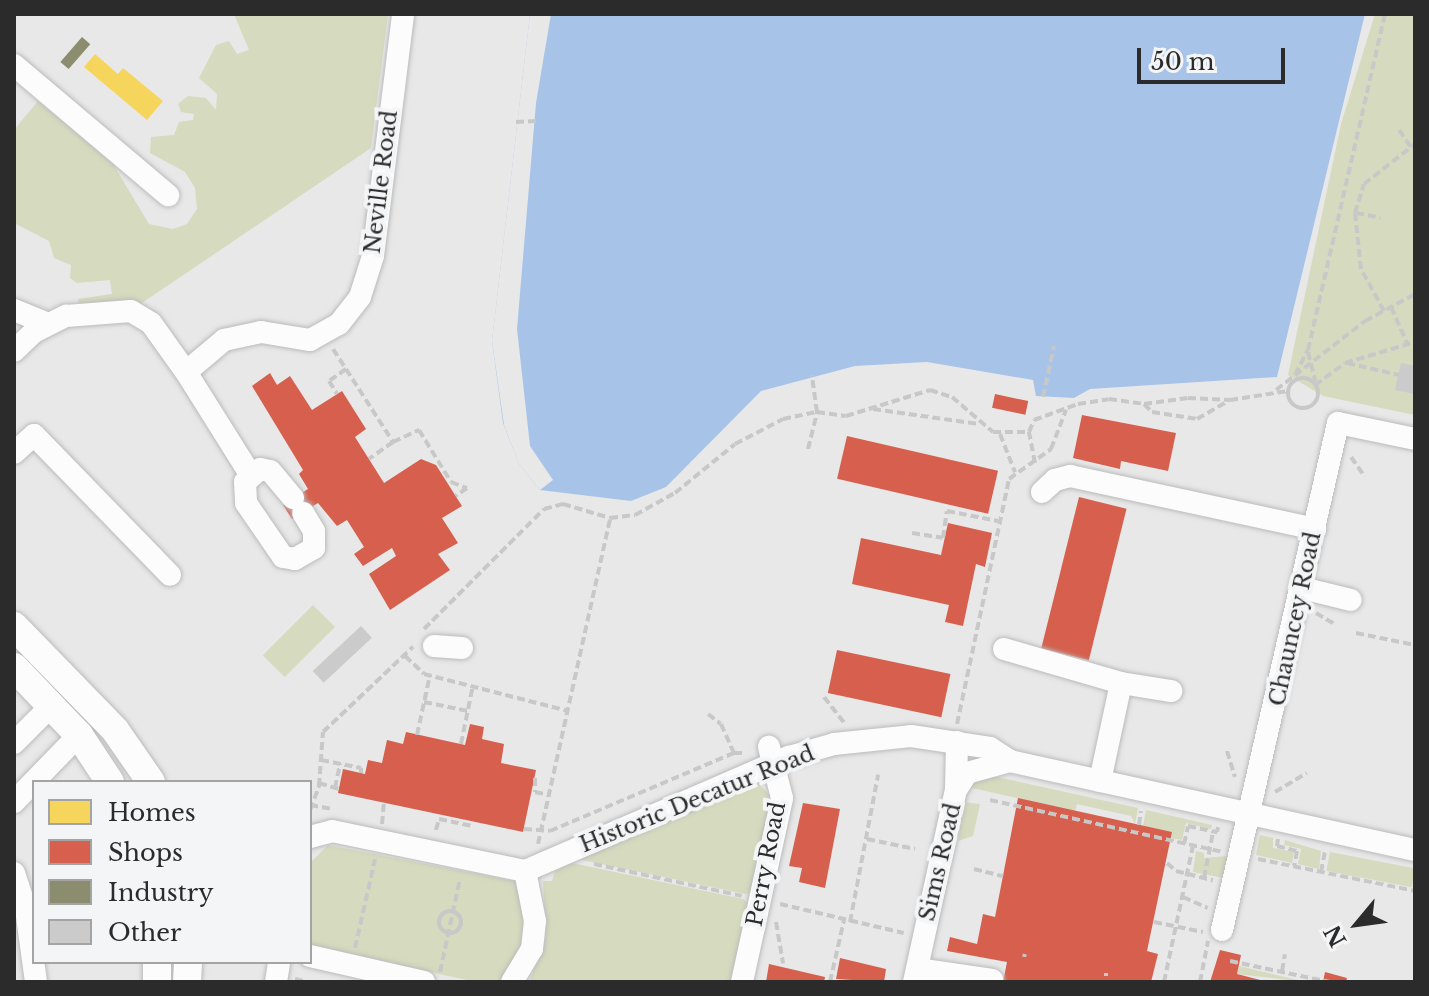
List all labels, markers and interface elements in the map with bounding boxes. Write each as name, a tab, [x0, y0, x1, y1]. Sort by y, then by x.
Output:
scale bar	[1141, 32, 1289, 82]
text: 50 m	[1151, 47, 1214, 76]
street label: Neville Road	[359, 109, 403, 255]
street label: Chauncey Road	[1264, 529, 1326, 709]
street label: Historic Decatur Road	[576, 740, 818, 858]
legend	[32, 780, 312, 964]
text: Homes	[108, 798, 196, 827]
street label: Perry Road	[741, 799, 791, 929]
street label: Sims Road	[914, 800, 966, 924]
text: Shops	[108, 838, 183, 867]
text: Industry	[108, 878, 214, 907]
north arrow	[1317, 884, 1397, 964]
text: Other	[108, 918, 182, 947]
text: N	[1319, 920, 1352, 951]

